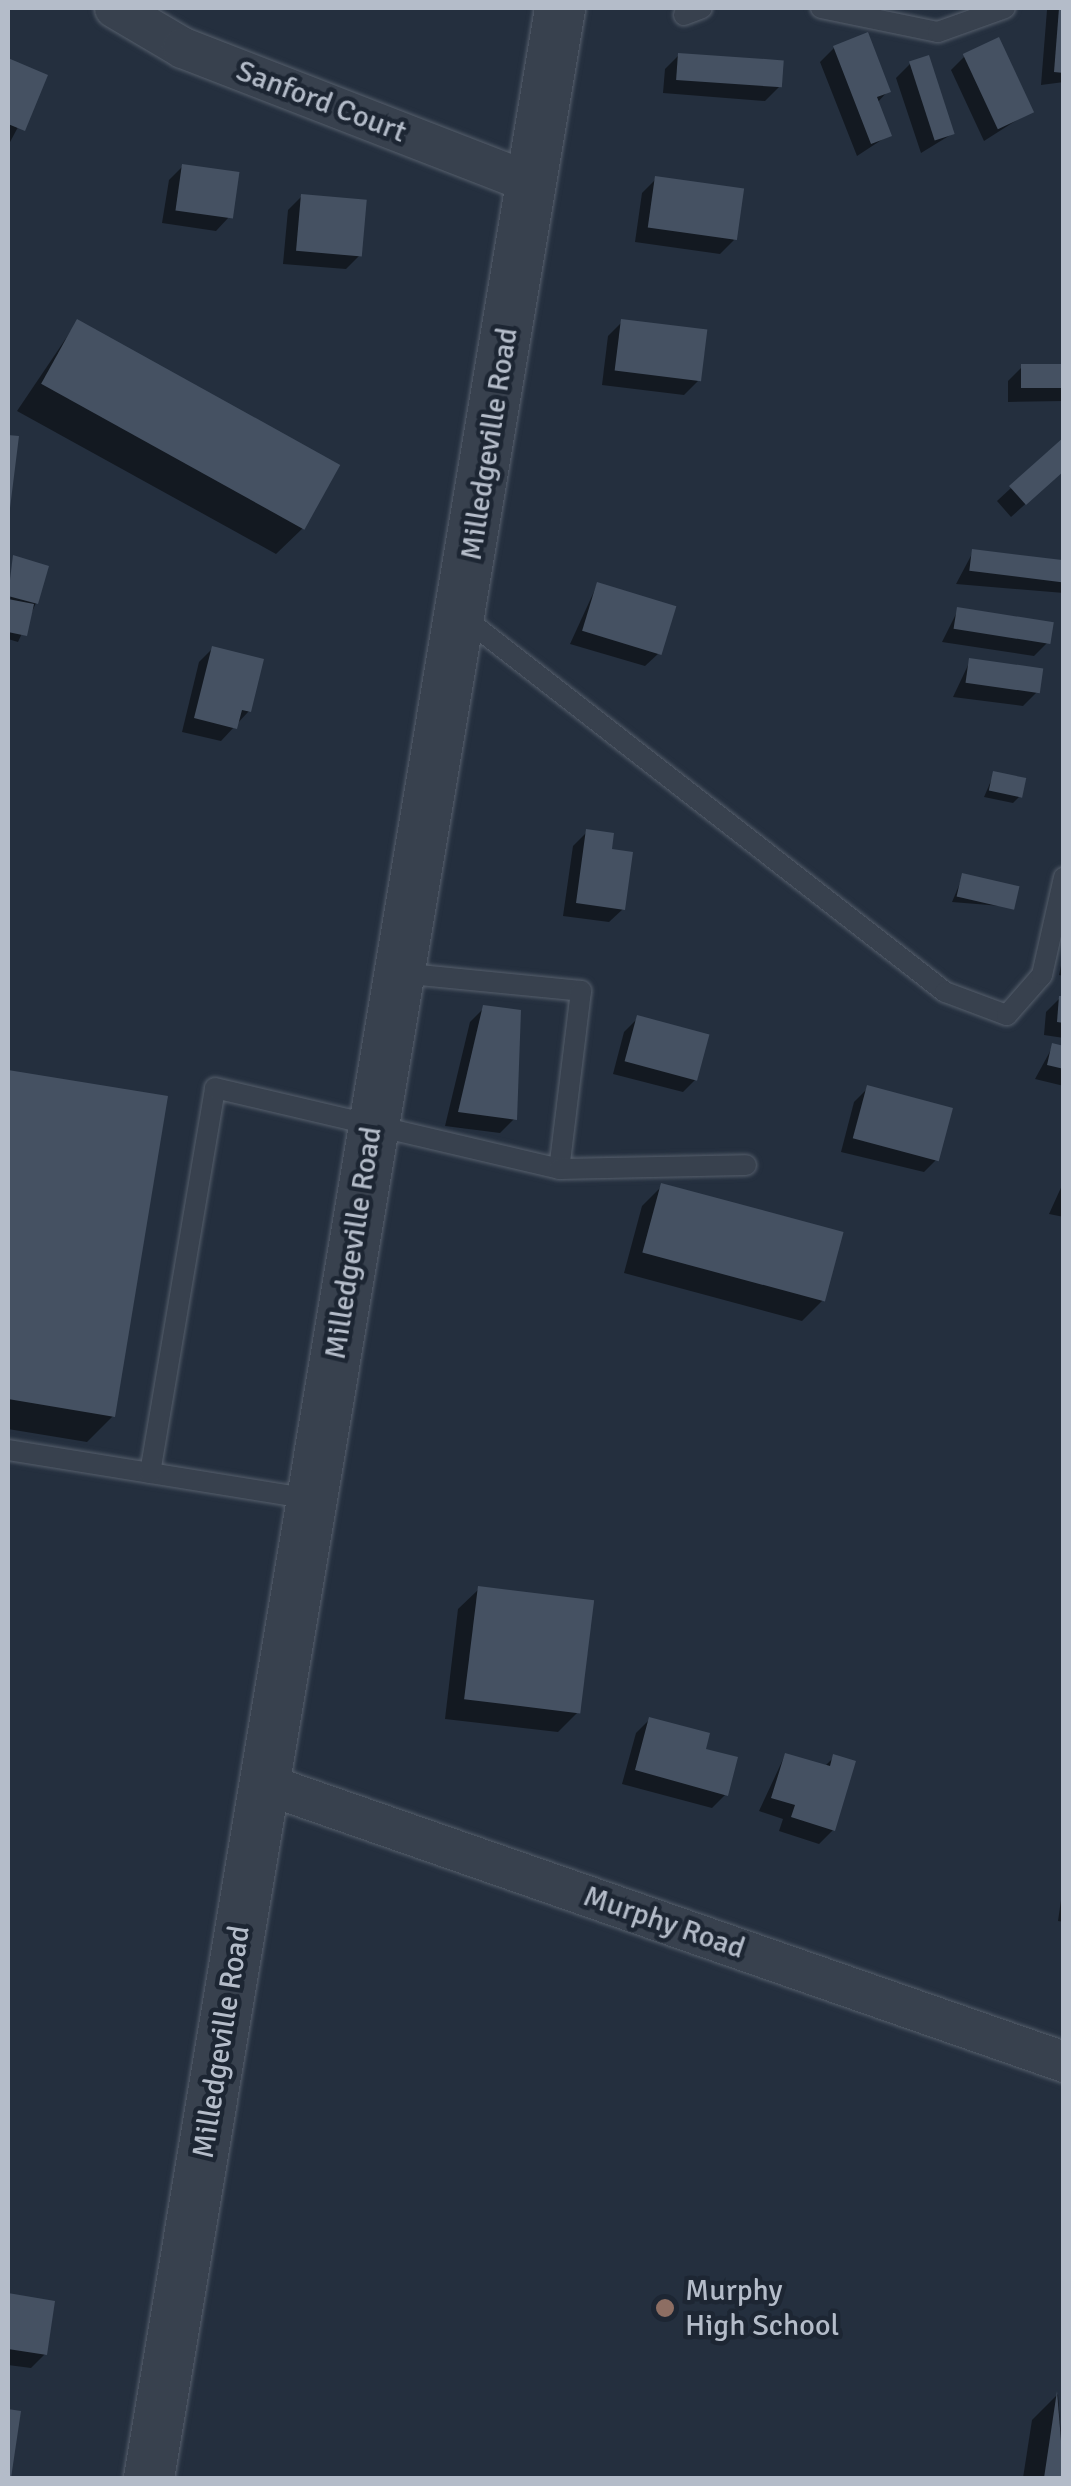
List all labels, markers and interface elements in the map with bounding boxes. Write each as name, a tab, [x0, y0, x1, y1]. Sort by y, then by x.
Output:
street label: Sanford Court	[231, 53, 411, 151]
street label: Milledgeville Road	[454, 325, 526, 563]
street label: Milledgeville Road	[318, 1124, 390, 1362]
street label: Murphy Road	[579, 1879, 749, 1967]
street label: Milledgeville Road	[186, 1923, 258, 2161]
place label: Murphy High School	[685, 2273, 839, 2344]
marker: Murphy High School	[654, 2297, 676, 2319]

